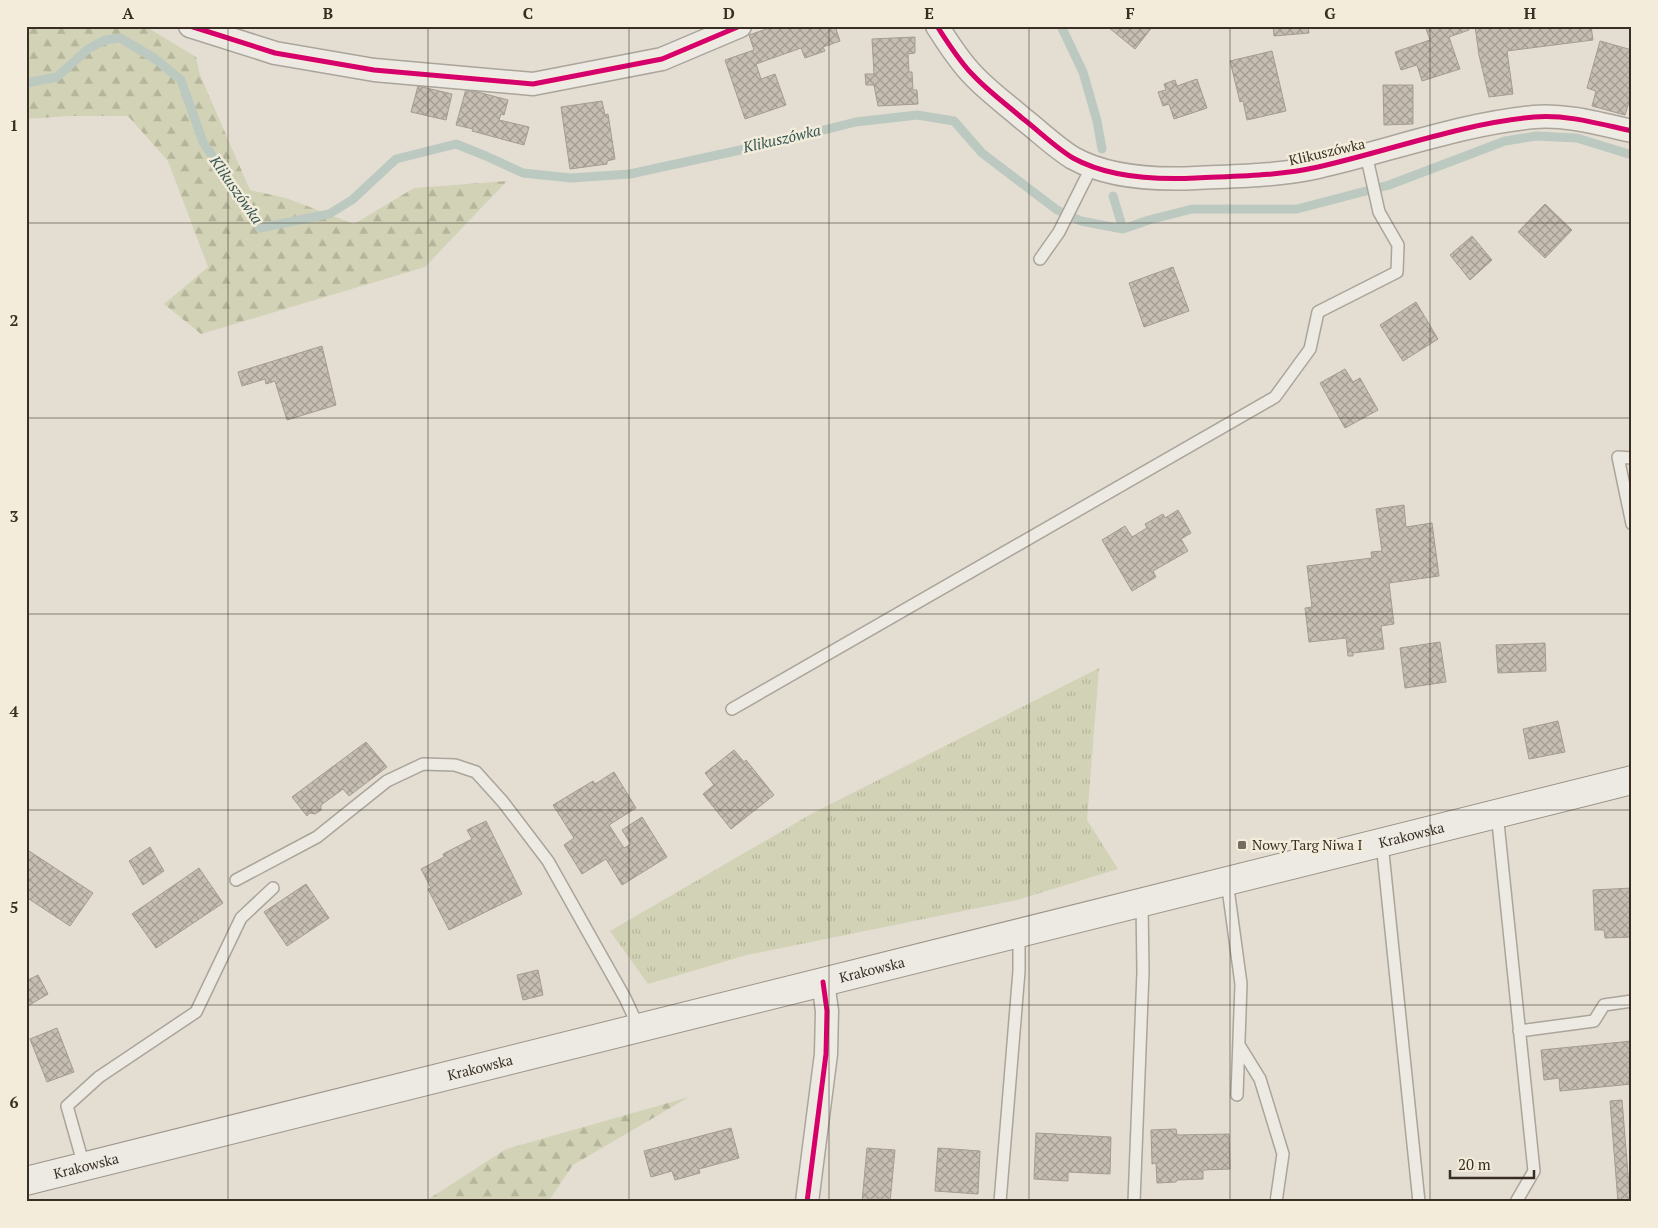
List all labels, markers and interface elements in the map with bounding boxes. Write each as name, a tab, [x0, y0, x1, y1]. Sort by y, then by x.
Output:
text: A	[122, 2, 134, 24]
text: B	[323, 2, 333, 24]
text: C	[523, 2, 533, 24]
text: D	[723, 2, 735, 24]
text: E	[924, 2, 934, 24]
text: F	[1125, 2, 1135, 24]
text: G	[1324, 2, 1336, 24]
text: H	[1524, 2, 1536, 24]
text: 1	[9, 114, 19, 136]
water label: Klikuszówka	[740, 119, 823, 157]
street label: Klikuszówka	[1287, 134, 1367, 169]
water label: Klikuszówka	[205, 151, 268, 228]
text: 2	[9, 309, 19, 331]
text: 3	[9, 505, 19, 527]
text: 4	[9, 700, 19, 722]
street label: Krakowska	[1377, 817, 1446, 852]
place label: Nowy Targ Niwa I	[1252, 835, 1362, 854]
marker: Nowy Targ Niwa I	[1236, 839, 1248, 851]
text: 5	[9, 896, 19, 918]
street label: Krakowska	[837, 952, 907, 987]
street label: Krakowska	[445, 1050, 515, 1084]
text: 6	[9, 1091, 19, 1113]
street label: Krakowska	[51, 1148, 121, 1183]
scale bar	[1450, 1148, 1534, 1180]
text: 20 m	[1458, 1154, 1491, 1174]

